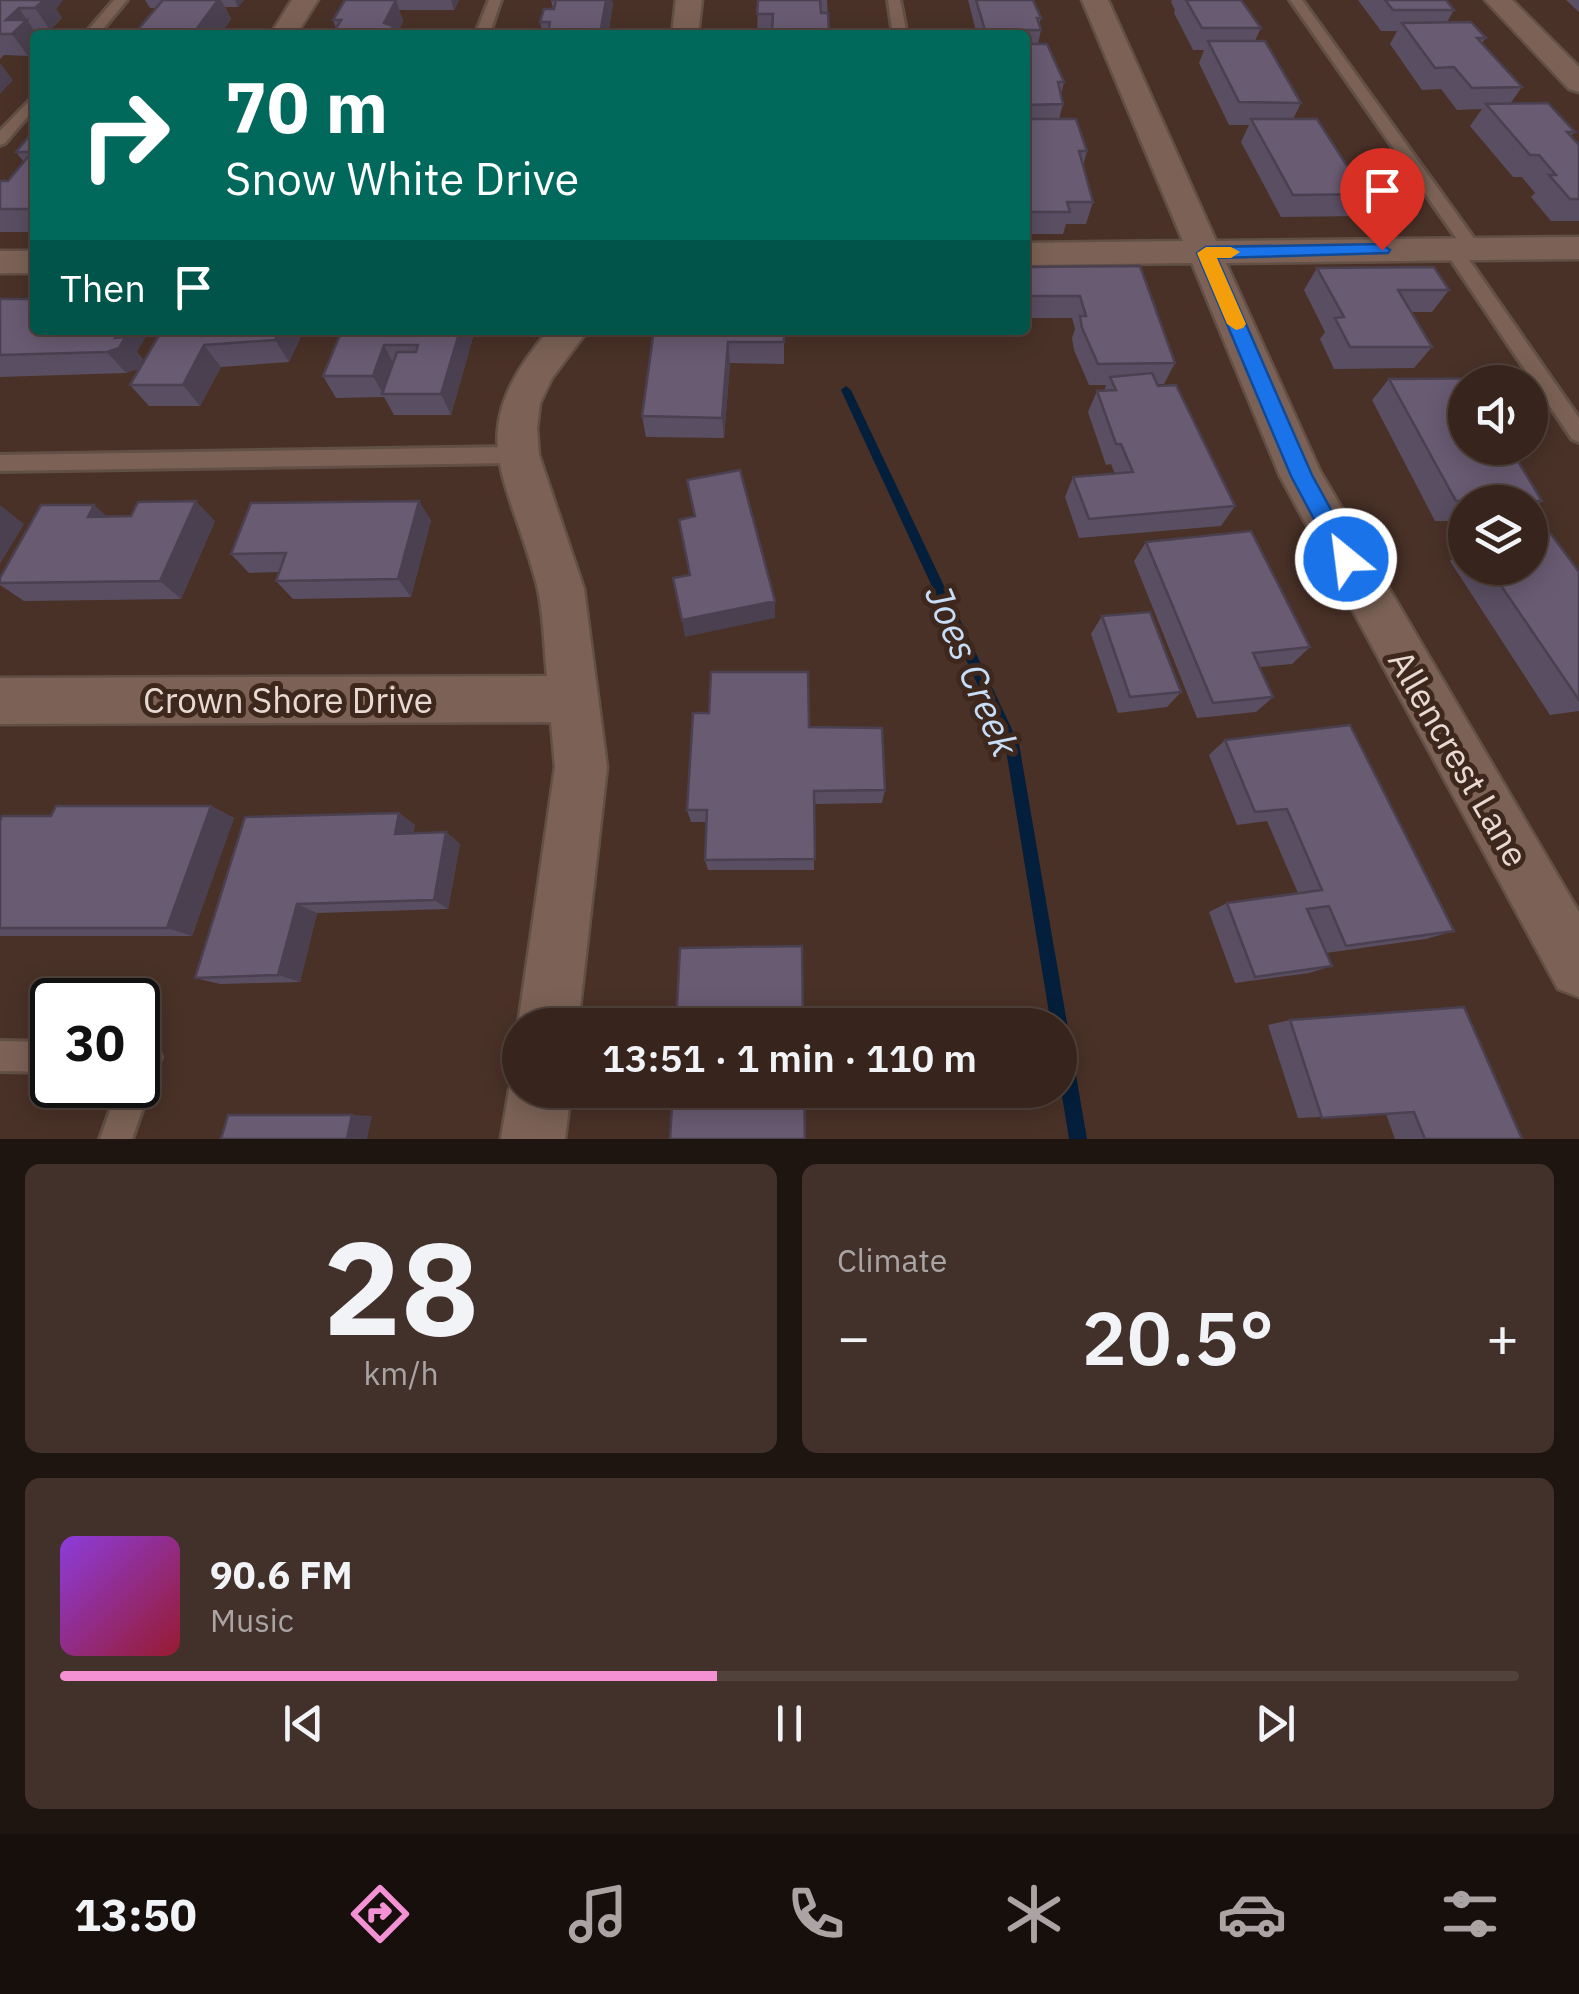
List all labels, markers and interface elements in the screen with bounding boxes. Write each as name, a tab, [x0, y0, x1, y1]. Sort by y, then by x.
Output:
text: 70 m	[225, 61, 388, 152]
icon: right	[60, 70, 190, 200]
pin	[1340, 148, 1425, 251]
text: Snow White Drive	[225, 149, 579, 207]
icon: arrive	[1355, 163, 1410, 218]
icon: arrive	[166, 260, 221, 315]
text: Then	[60, 263, 146, 312]
map controls	[1448, 365, 1548, 585]
button: sound	[1448, 365, 1548, 465]
button: layers	[1448, 485, 1548, 585]
position arrow	[1294, 507, 1398, 611]
water label: Joes Creek	[915, 577, 1031, 764]
street label: Allencrest Lane	[1378, 641, 1540, 875]
street label: Crown Shore Drive	[143, 677, 433, 723]
speed limit sign: 30	[30, 978, 160, 1108]
text: 13:51 · 1 min · 110 m	[602, 1033, 977, 1082]
text: 28	[323, 1202, 479, 1371]
text: Climate	[837, 1239, 947, 1281]
text: 20.5°	[1082, 1288, 1274, 1386]
text: −	[837, 1301, 870, 1372]
text: +	[1486, 1301, 1519, 1372]
text: km/h	[363, 1352, 439, 1394]
text: 90.6 FM	[210, 1550, 353, 1599]
text: Music	[210, 1599, 294, 1641]
icon: previous	[276, 1696, 331, 1751]
icon: pause	[762, 1696, 817, 1751]
icon: next	[1248, 1696, 1303, 1751]
icon: directions	[345, 1879, 415, 1949]
icon: music	[563, 1879, 633, 1949]
icon: phone	[781, 1879, 851, 1949]
icon: climate	[999, 1879, 1069, 1949]
icon: car	[1217, 1879, 1287, 1949]
icon: filters	[1435, 1879, 1505, 1949]
text: 13:50	[74, 1885, 197, 1943]

